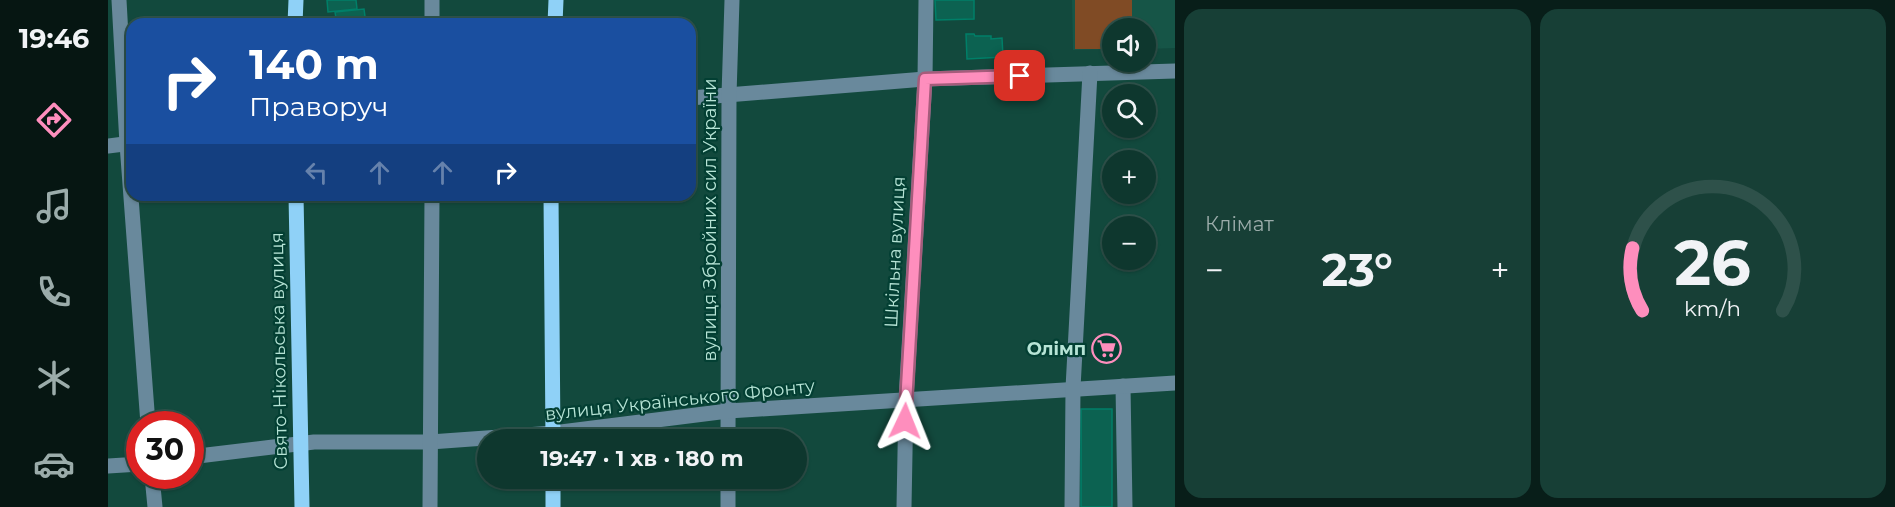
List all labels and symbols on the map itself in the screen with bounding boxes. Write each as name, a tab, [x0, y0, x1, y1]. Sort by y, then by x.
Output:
pin	[994, 50, 1045, 101]
street label: вулиця Збройних сил України	[699, 78, 721, 362]
street label: Шкільна вулиця	[880, 176, 910, 328]
street label: Свято-Нікольська вулиця	[266, 232, 292, 470]
supermarket icon: Олімп	[1091, 333, 1123, 365]
place label: Олімп	[1027, 338, 1086, 360]
street label: вулиця Українського Фронту	[544, 375, 816, 425]
position arrow	[873, 389, 937, 453]
speed limit sign: 30	[126, 411, 204, 489]

